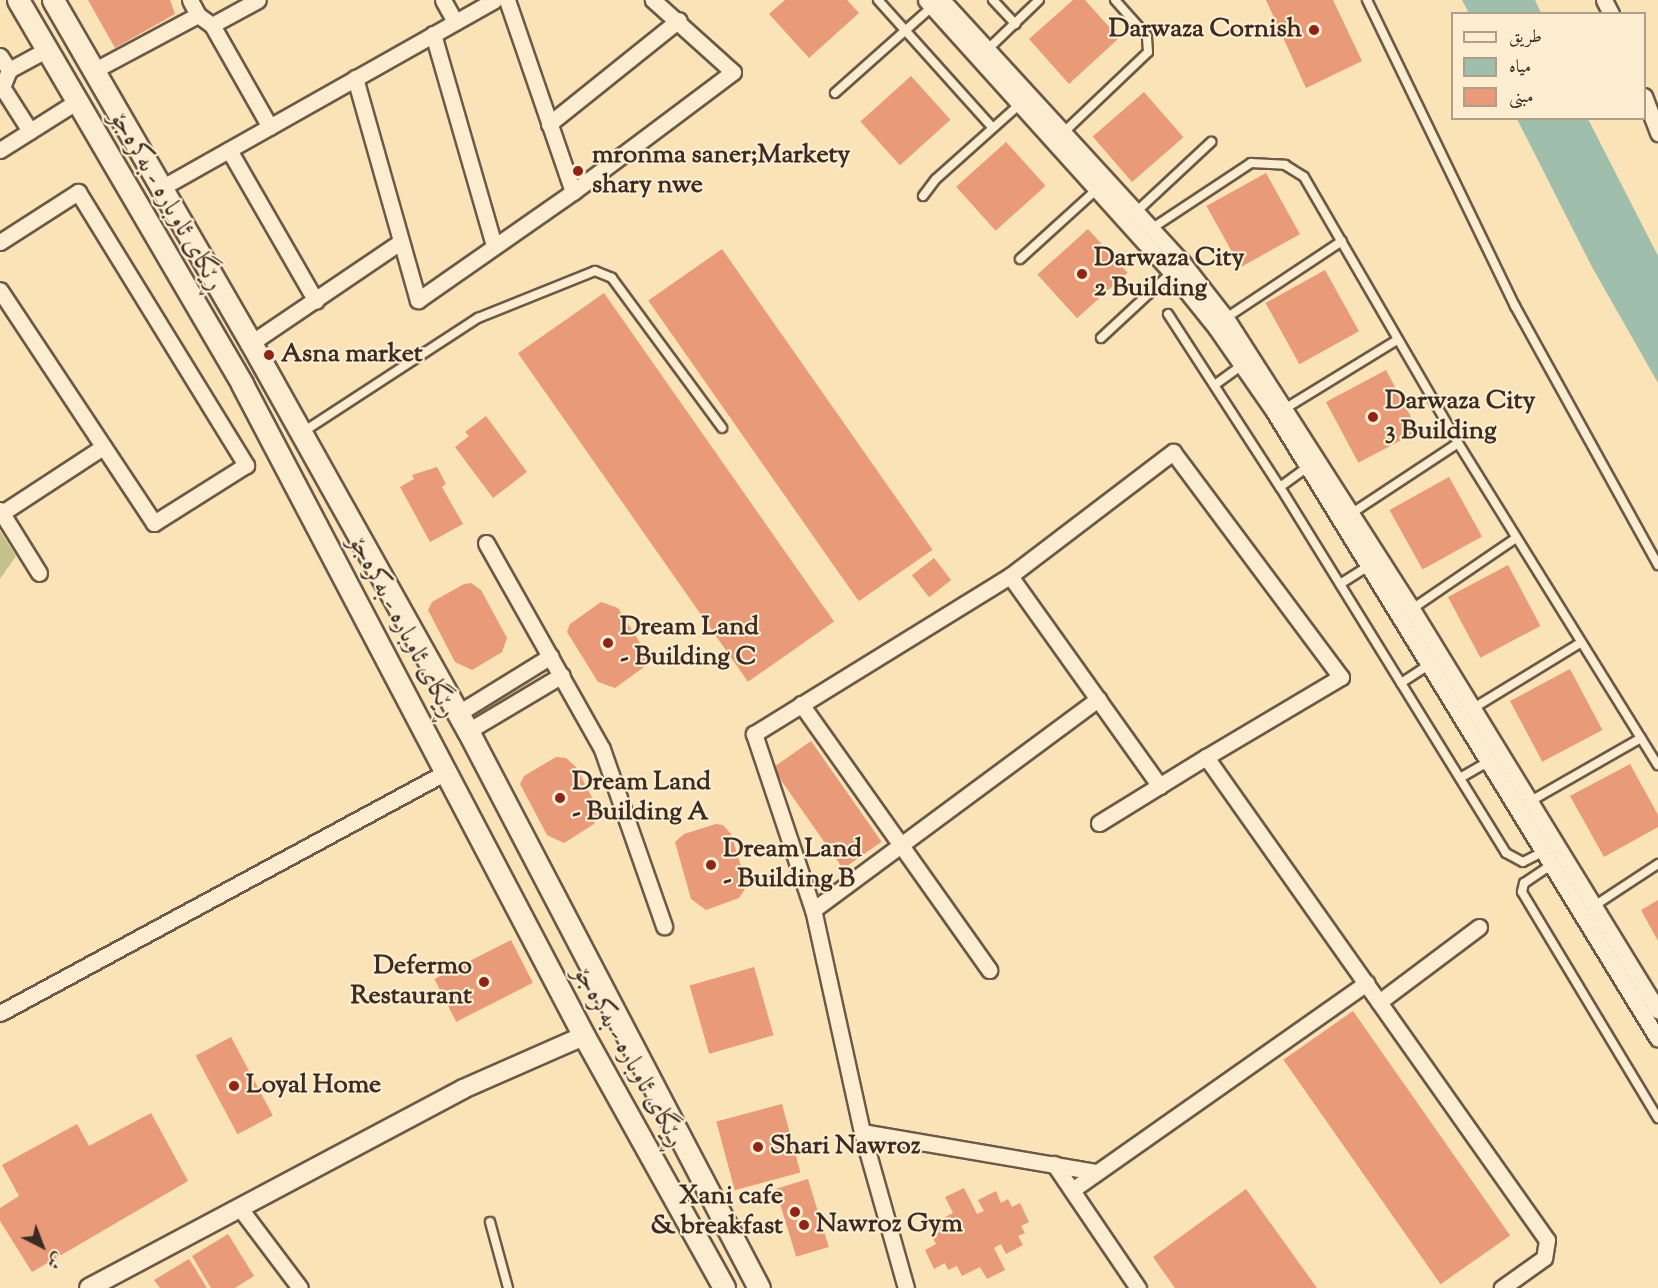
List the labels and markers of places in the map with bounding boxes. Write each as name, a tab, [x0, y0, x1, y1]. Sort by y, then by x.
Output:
place label: Darwaza Cornish	[1109, 14, 1302, 46]
marker: Darwaza Cornish	[1307, 23, 1321, 37]
place label: mronma saner;Markety shary nwe	[592, 140, 850, 201]
marker: mronma saner;Markety shary nwe	[569, 162, 587, 180]
place label: Darwaza City 2 Building	[1094, 243, 1244, 304]
marker: Darwaza City 2 Building	[1075, 267, 1089, 281]
place label: Asna market	[281, 339, 423, 371]
marker: Asna market	[262, 348, 276, 362]
place label: Darwaza City 3 Building	[1385, 386, 1535, 448]
marker: Darwaza City 3 Building	[1366, 410, 1380, 424]
place label: Dream Land - Building C	[620, 612, 759, 674]
marker: Dream Land - Building C	[601, 636, 615, 650]
place label: Dream Land - Building A	[572, 767, 711, 828]
marker: Dream Land - Building A	[553, 791, 567, 805]
place label: Dream Land - Building B	[723, 834, 862, 896]
marker: Dream Land - Building B	[704, 858, 718, 872]
place label: Defermo Restaurant	[351, 951, 472, 1012]
marker: Defermo Restaurant	[477, 975, 491, 989]
place label: Loyal Home	[246, 1070, 381, 1102]
marker: Loyal Home	[227, 1079, 241, 1093]
place label: Shari Nawroz	[770, 1131, 921, 1163]
marker: Shari Nawroz	[751, 1140, 765, 1154]
place label: Xani cafe & breakfast	[651, 1181, 783, 1242]
marker: Xani cafe & breakfast	[788, 1205, 802, 1219]
place label: Nawroz Gym	[816, 1209, 963, 1241]
marker: Nawroz Gym	[797, 1218, 811, 1232]

